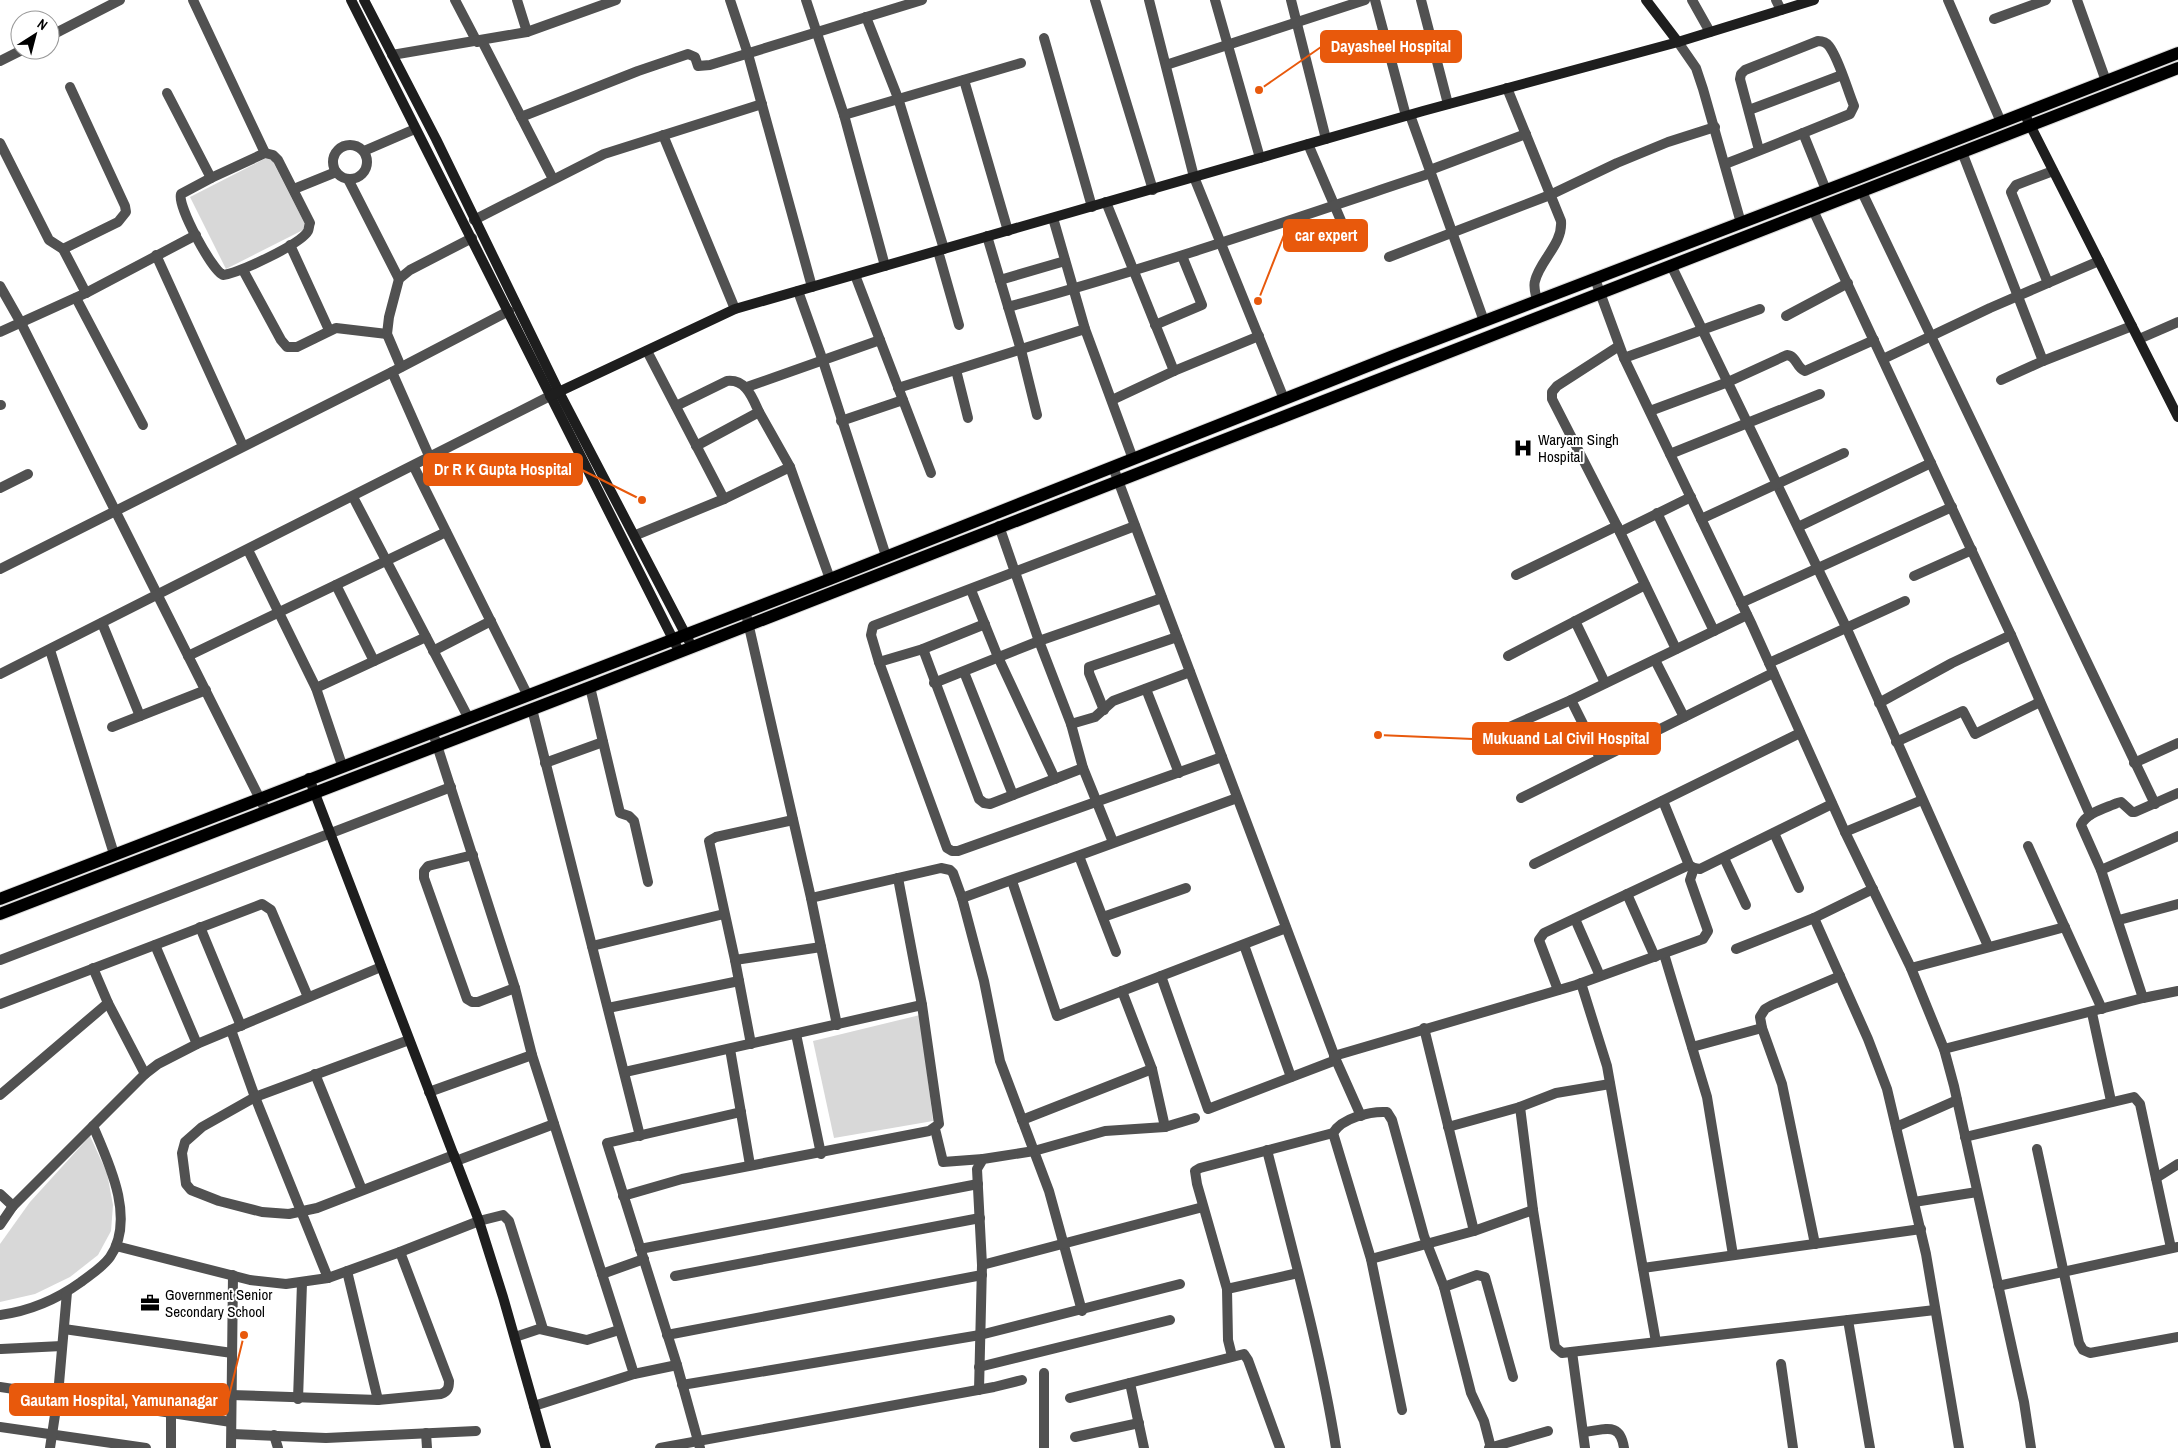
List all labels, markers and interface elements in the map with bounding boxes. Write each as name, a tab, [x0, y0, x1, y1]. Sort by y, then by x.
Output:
north arrow	[10, 10, 60, 60]
text: N	[34, 15, 51, 34]
callout: Dayasheel Hospital	[1321, 31, 1461, 62]
text: Dayasheel Hospital	[1331, 35, 1451, 57]
callout: car expert	[1284, 220, 1367, 251]
text: car expert	[1295, 224, 1358, 246]
place label: Waryam Singh Hospital	[1538, 429, 1619, 467]
hospital icon: Waryam Singh Hospital	[1512, 437, 1534, 459]
callout: Dr R K Gupta Hospital	[424, 454, 582, 485]
text: Dr R K Gupta Hospital	[434, 458, 572, 480]
callout: Mukuand Lal Civil Hospital	[1473, 723, 1660, 754]
text: Mukuand Lal Civil Hospital	[1483, 727, 1649, 749]
place label: Government Senior Secondary School	[165, 1284, 272, 1322]
office icon: Government Senior Secondary School	[139, 1292, 161, 1314]
callout: Gautam Hospital, Yamunanagar	[10, 1384, 228, 1415]
text: Gautam Hospital, Yamunanagar	[20, 1389, 219, 1411]

